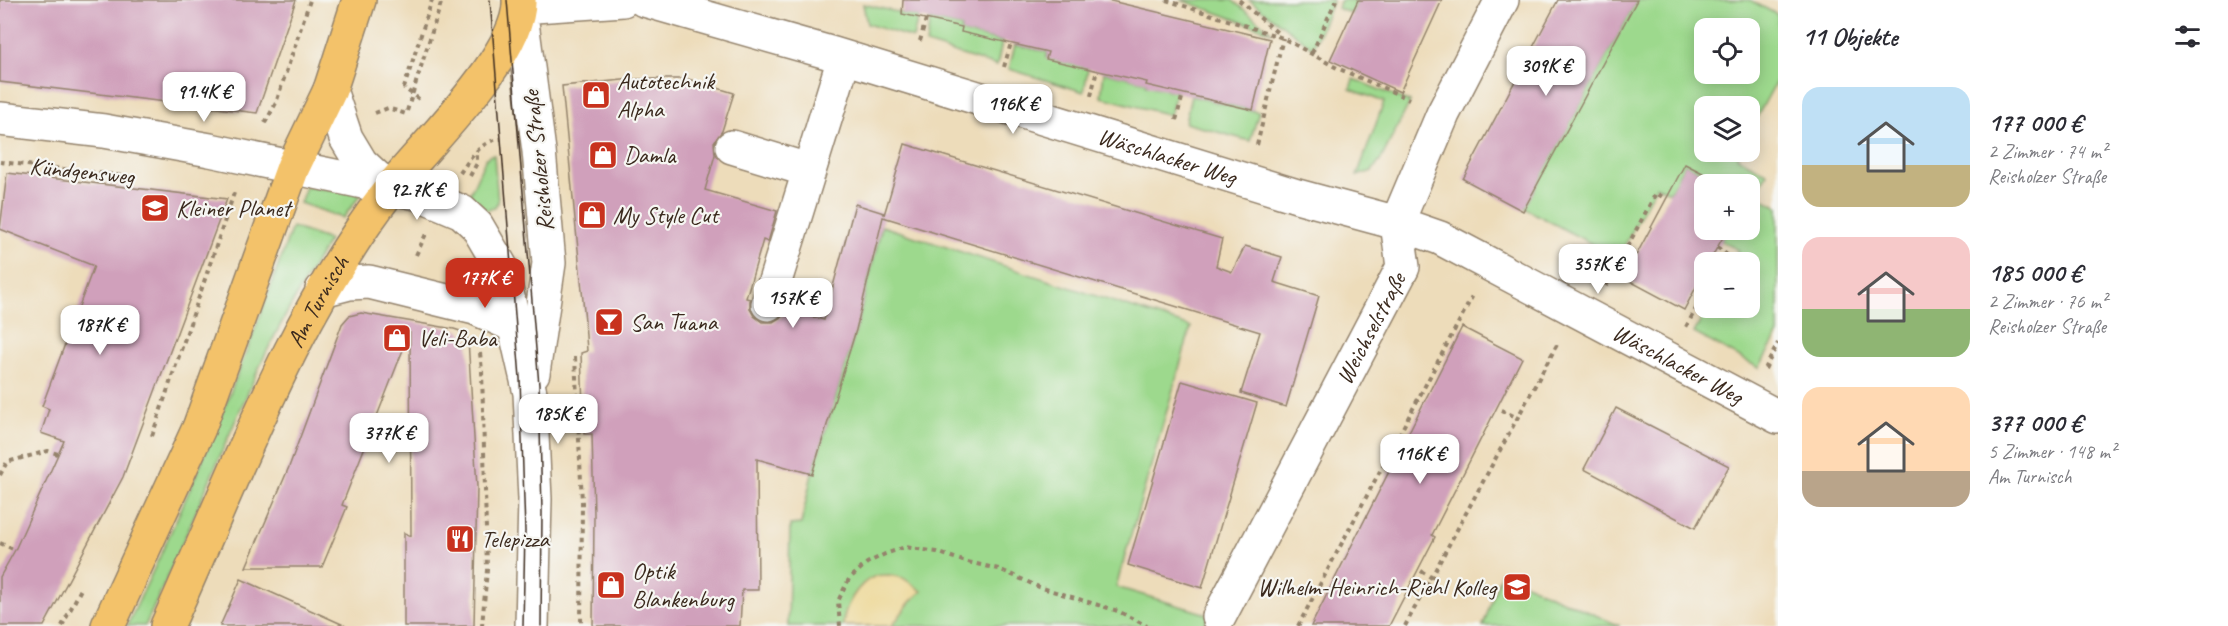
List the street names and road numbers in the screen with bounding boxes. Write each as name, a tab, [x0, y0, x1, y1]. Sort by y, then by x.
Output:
street label: Reisholzer Straße	[515, 87, 560, 233]
street label: Wäschlacker Weg	[1094, 121, 1242, 192]
street label: Kündgensweg	[28, 151, 137, 192]
street label: Am Turnisch	[280, 249, 356, 352]
street label: Weichselstraße	[1329, 266, 1413, 389]
street label: Wäschlacker Weg	[1608, 317, 1750, 412]

